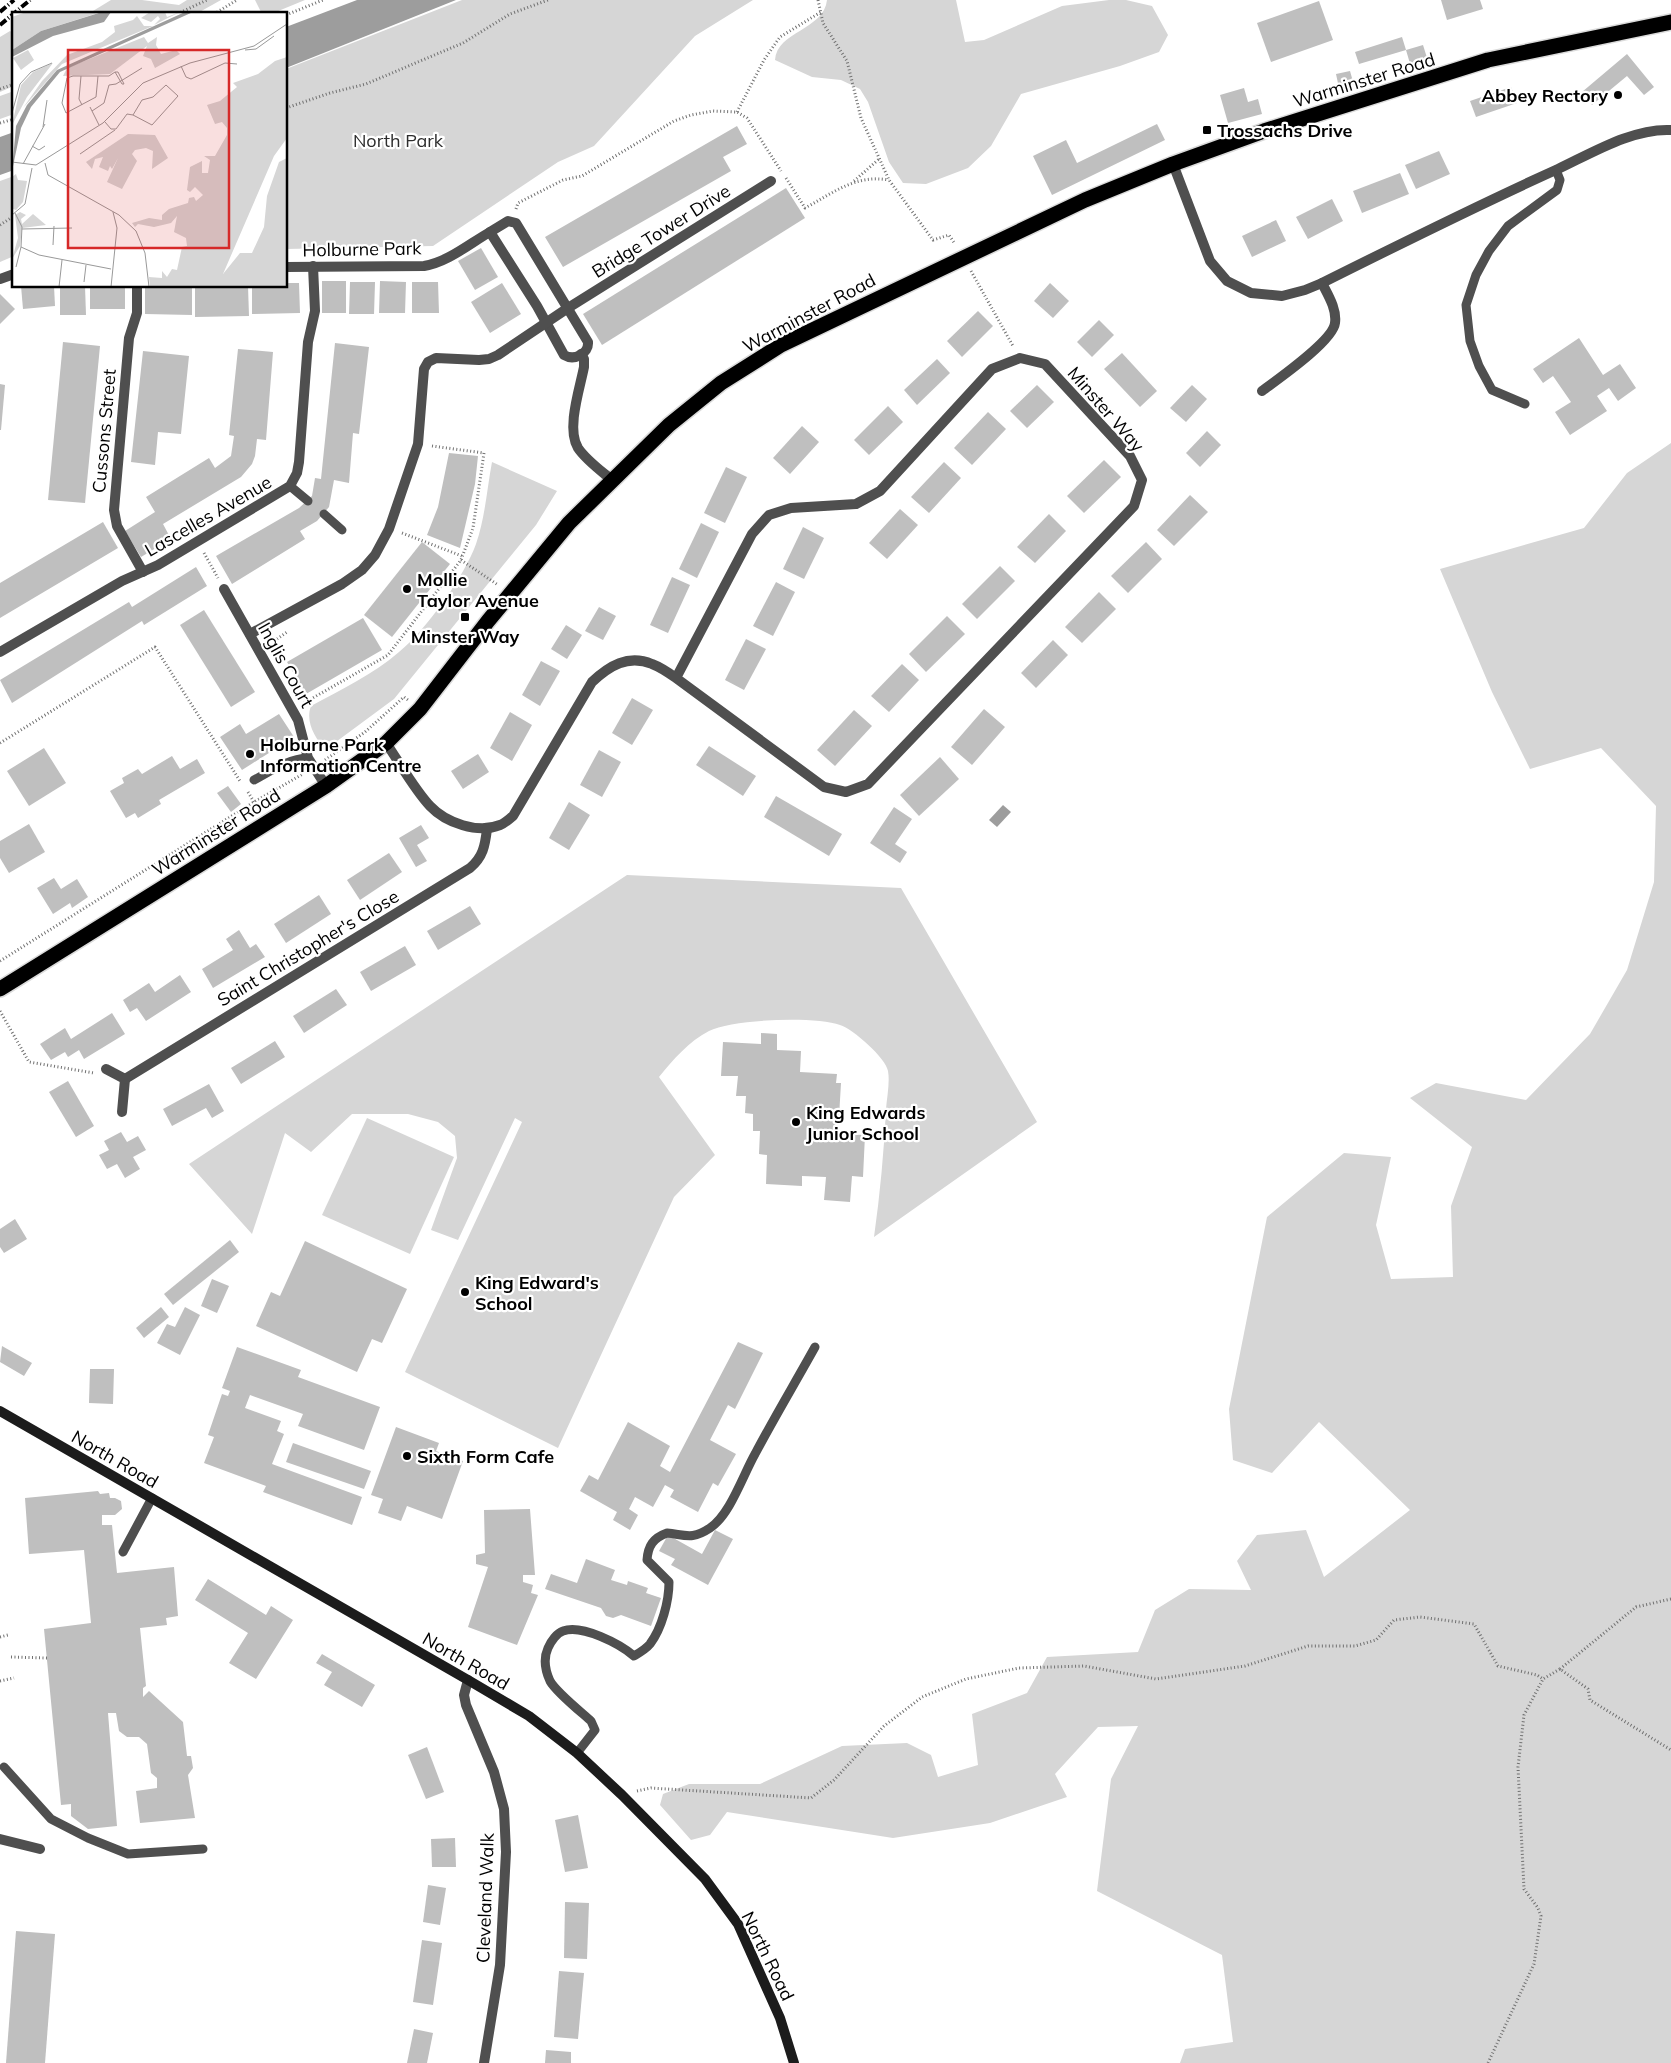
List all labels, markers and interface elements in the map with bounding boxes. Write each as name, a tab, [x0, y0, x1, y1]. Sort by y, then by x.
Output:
inset map	[12, 12, 288, 288]
street label: Warminster Road	[1290, 47, 1438, 113]
place label: Abbey Rectory	[1482, 84, 1608, 107]
marker: Abbey Rectory	[1612, 89, 1624, 101]
place label: Trossachs Drive	[1217, 119, 1352, 142]
marker: Trossachs Drive	[1201, 124, 1213, 136]
park label: North Park	[353, 129, 444, 152]
street label: Bridge Tower Drive	[588, 179, 734, 283]
street label: Holburne Park	[302, 236, 422, 262]
street label: Warminster Road	[739, 268, 879, 358]
street label: Minster Way	[1063, 362, 1150, 457]
street label: Cussons Street	[87, 368, 121, 494]
street label: Lascelles Avenue	[140, 470, 276, 562]
place label: Mollie Taylor Avenue	[417, 568, 539, 612]
marker: Mollie Taylor Avenue	[401, 583, 413, 595]
marker: Minster Way	[459, 611, 471, 623]
street label: Inglis Court	[253, 618, 319, 712]
place label: Minster Way	[411, 625, 520, 648]
place label: Holburne Park Information Centre	[260, 733, 422, 777]
marker: Holburne Park Information Centre	[244, 748, 256, 760]
street label: Warminster Road	[148, 783, 284, 881]
street label: Saint Christopher's Close	[213, 885, 403, 1011]
place label: King Edwards Junior School	[806, 1101, 925, 1145]
marker: King Edwards Junior School	[790, 1116, 802, 1128]
place label: King Edward's School	[475, 1271, 599, 1315]
marker: King Edward's School	[459, 1286, 471, 1298]
street label: North Road	[67, 1425, 163, 1493]
place label: Sixth Form Cafe	[417, 1445, 554, 1468]
marker: Sixth Form Cafe	[401, 1450, 413, 1462]
street label: North Road	[418, 1627, 514, 1695]
street label: Cleveland Walk	[471, 1832, 499, 1963]
street label: North Road	[737, 1908, 799, 2004]

